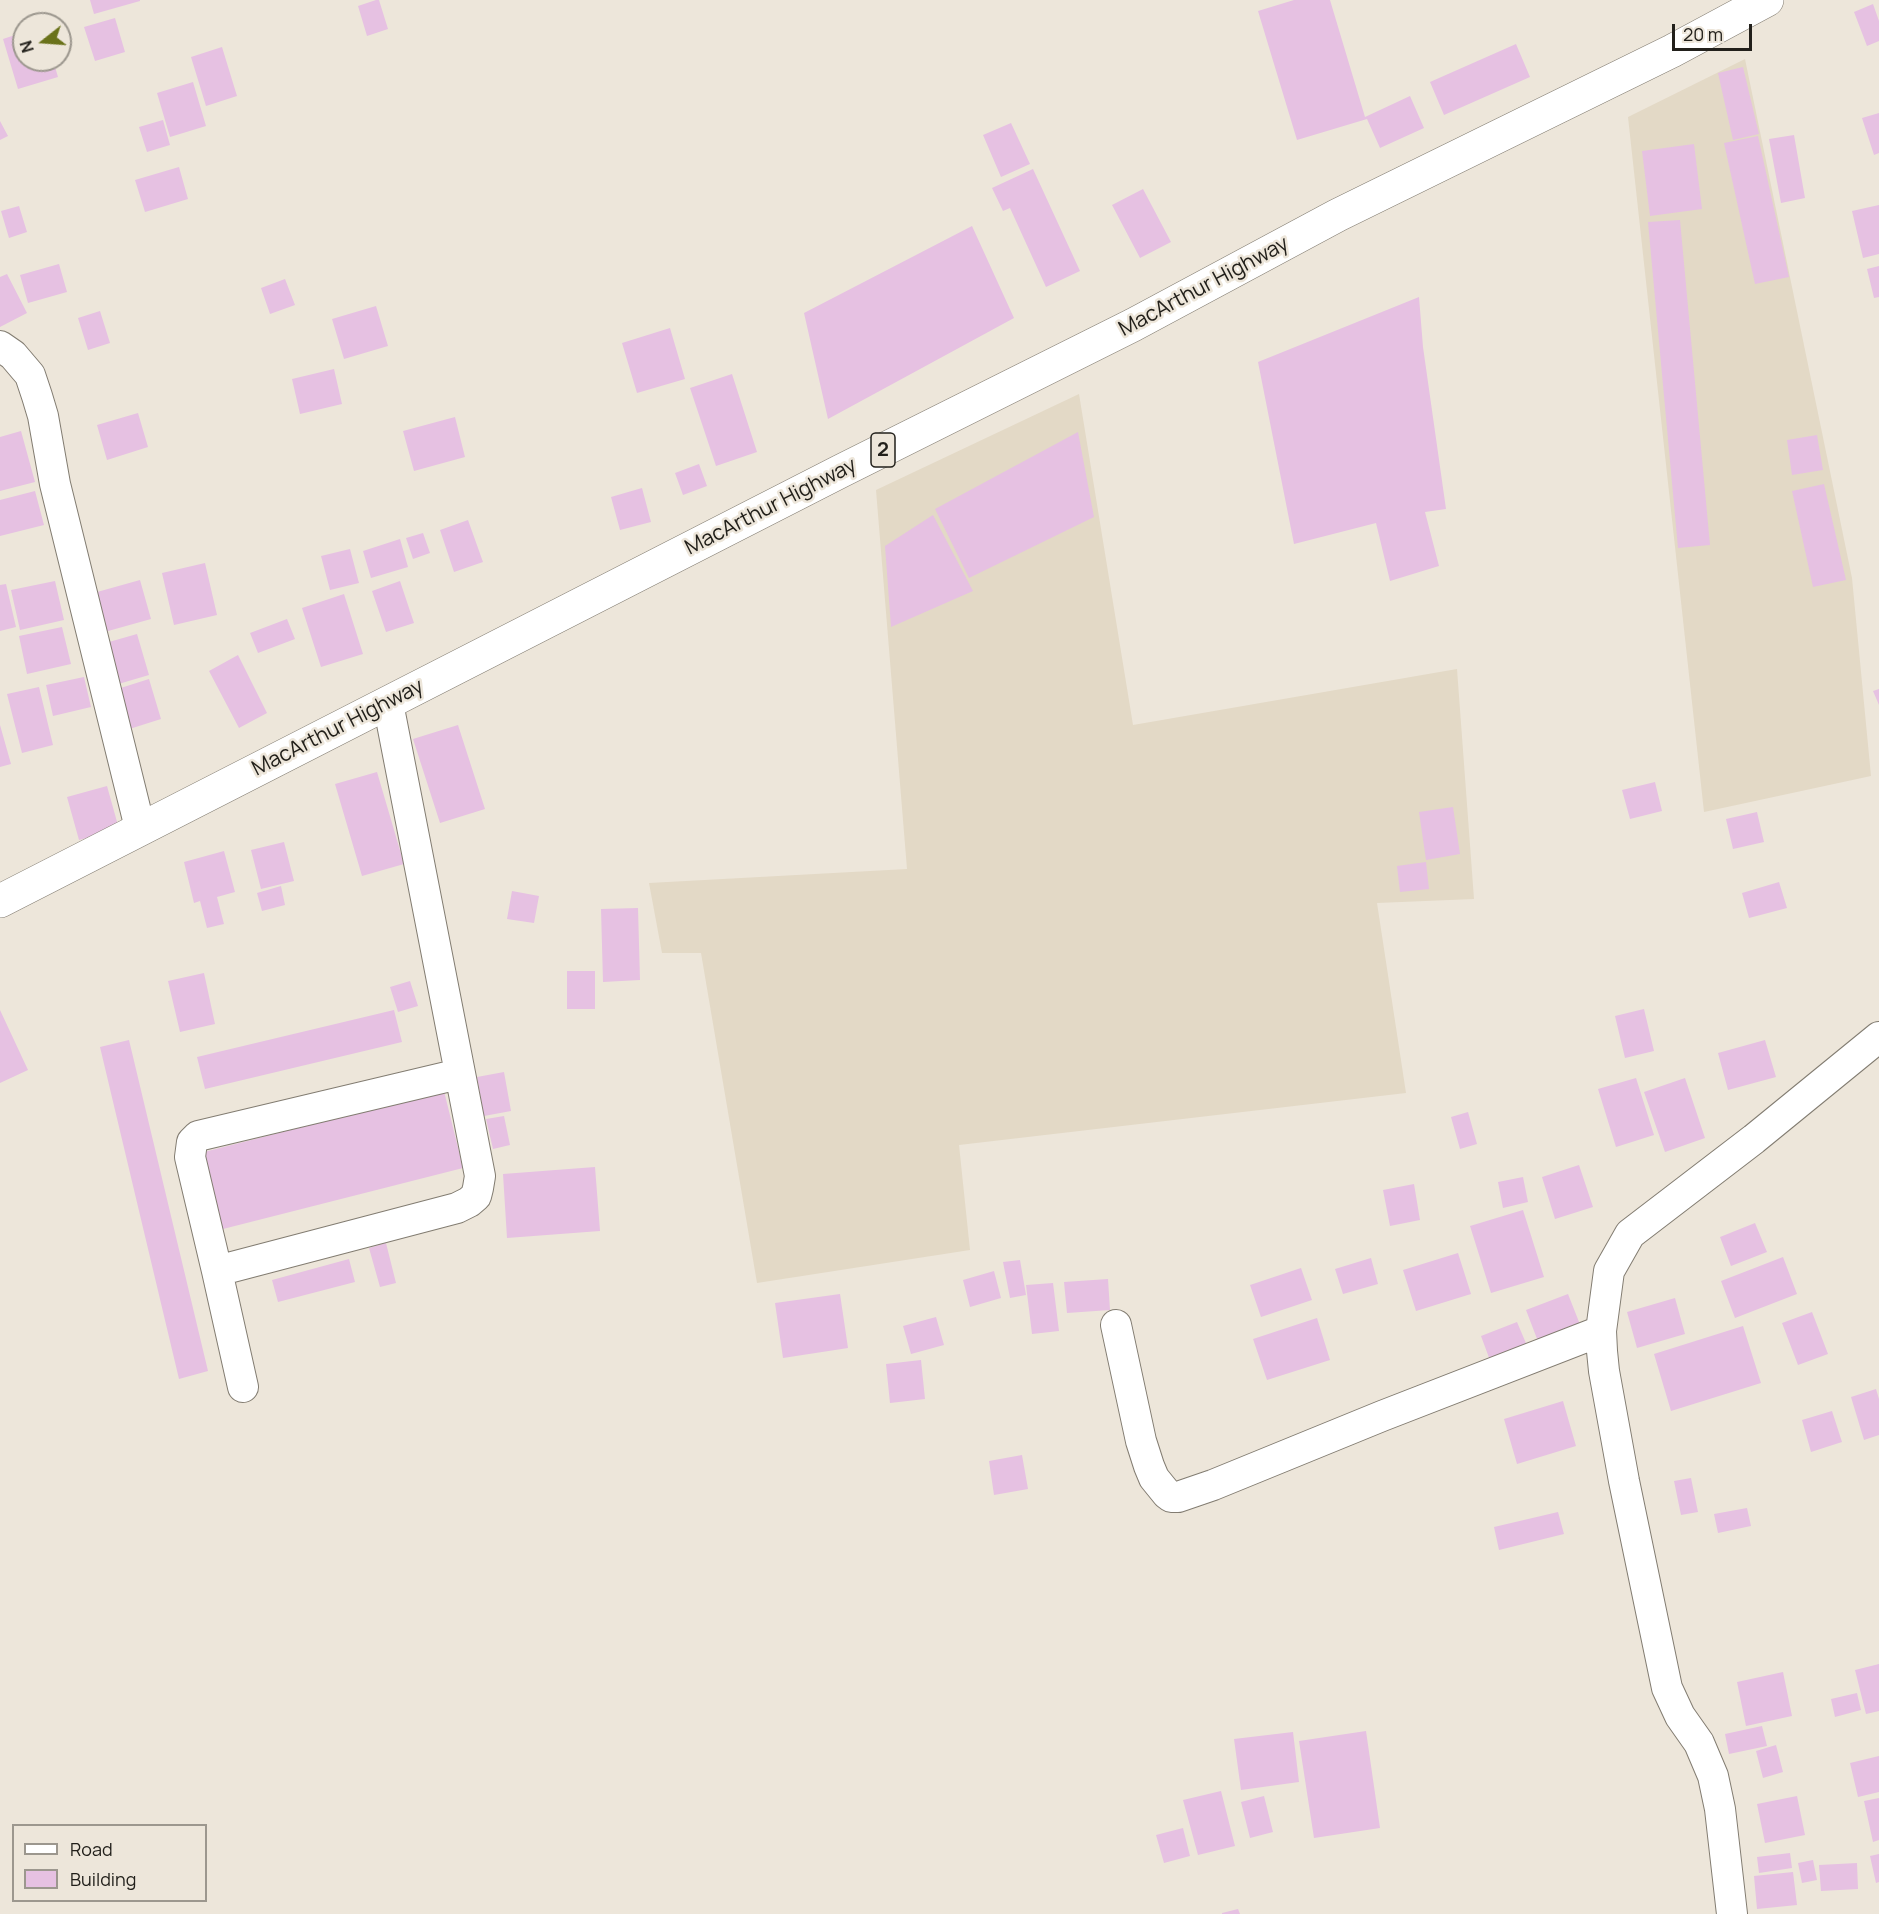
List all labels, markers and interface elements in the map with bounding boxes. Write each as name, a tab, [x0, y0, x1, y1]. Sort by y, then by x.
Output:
north arrow	[12, 12, 72, 72]
scale bar	[1675, 12, 1754, 50]
text: 20 m	[1683, 22, 1723, 46]
text: N	[14, 38, 39, 55]
street label: MacArthur Highway	[1115, 232, 1293, 342]
road number: 2	[871, 433, 895, 467]
street label: MacArthur Highway	[681, 453, 861, 561]
street label: MacArthur Highway	[248, 674, 428, 782]
legend	[12, 1824, 207, 1902]
text: Road	[70, 1837, 113, 1861]
text: Building	[70, 1867, 136, 1891]

